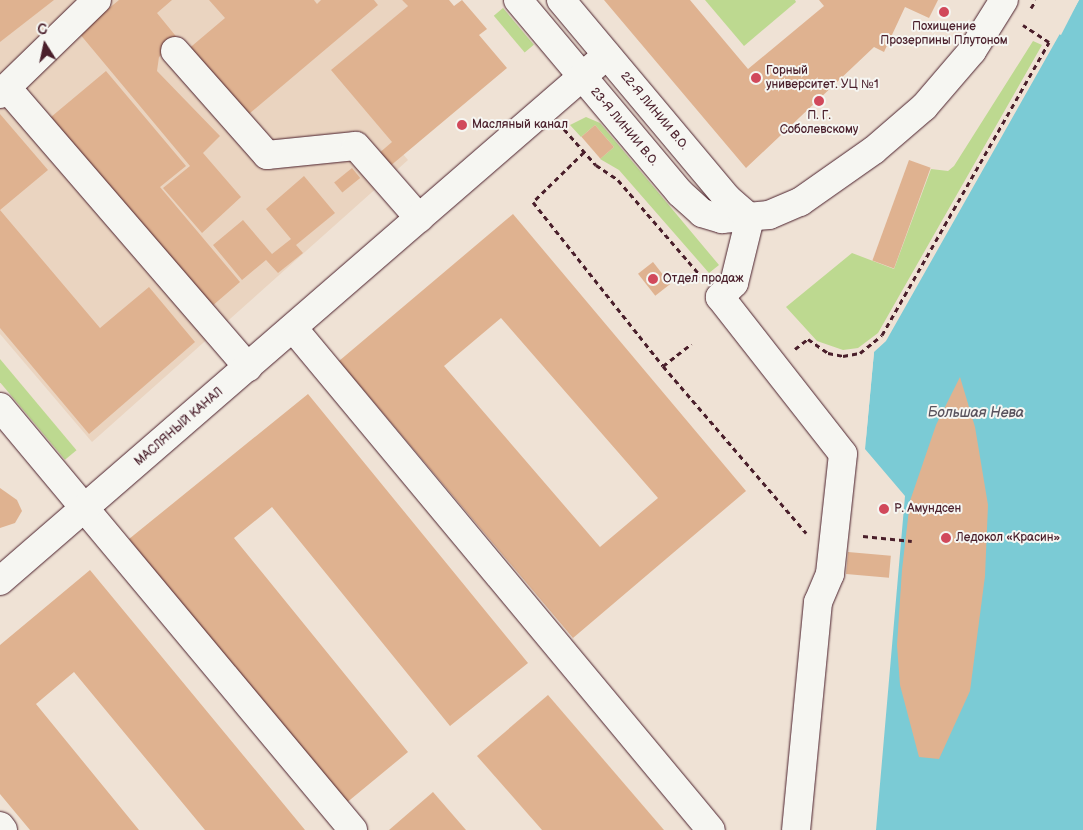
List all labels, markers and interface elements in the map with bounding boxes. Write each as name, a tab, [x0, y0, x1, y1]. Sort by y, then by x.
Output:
marker: Похищение Прозерпины Плутоном	[938, 6, 950, 18]
north arrow	[20, 20, 70, 70]
place label: Похищение Прозерпины Плутоном	[880, 20, 1008, 48]
text: С	[36, 21, 49, 39]
place label: Горный университет. УЦ №1	[766, 64, 879, 92]
street label: 22-Я ЛИНИИ В.О.	[617, 69, 691, 153]
marker: Горный университет. УЦ №1	[750, 72, 762, 84]
street label: 23-Я ЛИНИИ В.О.	[587, 85, 661, 169]
marker: П. Г. Соболевскому	[813, 95, 825, 107]
place label: П. Г. Соболевскому	[780, 109, 858, 137]
place label: Масляный канал	[472, 118, 568, 132]
marker: Масляный канал	[456, 119, 468, 131]
place label: Отдел продаж	[663, 272, 744, 286]
marker: Отдел продаж	[647, 273, 659, 285]
street label: МАСЛЯНЫЙ КАНАЛ	[132, 385, 226, 469]
water label: Большая Нева	[928, 405, 1024, 421]
place label: Р. Амундсен	[894, 502, 961, 516]
marker: Р. Амундсен	[878, 503, 890, 515]
place label: Ледокол «Красин»	[956, 531, 1060, 545]
marker: Ледокол «Красин»	[940, 532, 952, 544]

